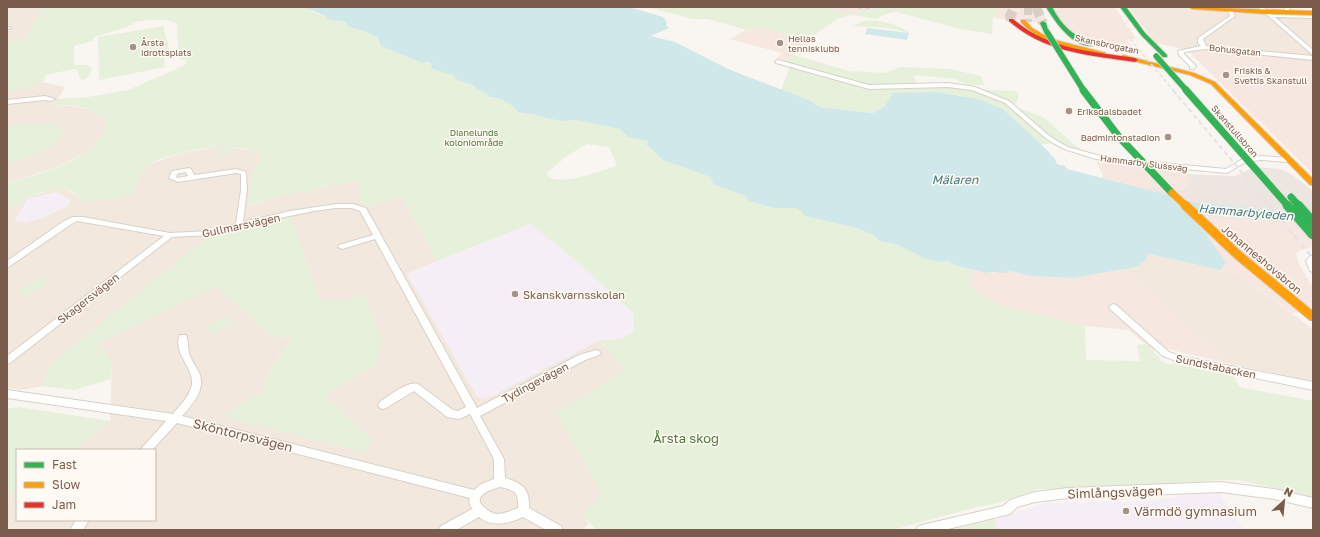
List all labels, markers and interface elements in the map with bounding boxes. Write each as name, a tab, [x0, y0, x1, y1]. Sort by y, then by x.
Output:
street label: Skansbrogatan	[1074, 32, 1140, 56]
place label: Hellas tennisklubb	[788, 33, 840, 54]
place label: Årsta idrottsplats	[141, 37, 192, 58]
marker: Hellas tennisklubb	[775, 38, 785, 48]
marker: Årsta idrottsplats	[128, 42, 138, 52]
street label: Bohusgatan	[1209, 42, 1261, 58]
place label: Friskis & Svettis Skanstull	[1234, 65, 1307, 86]
marker: Friskis & Svettis Skanstull	[1221, 70, 1231, 80]
street label: Skanstullsbron	[1209, 103, 1261, 159]
marker: Eriksdalsbadet	[1064, 106, 1074, 116]
place label: Eriksdalsbadet	[1077, 106, 1142, 117]
park label: Dianelunds koloniområde	[444, 127, 504, 148]
place label: Badmintonstadion	[1081, 132, 1160, 143]
marker: Badmintonstadion	[1163, 132, 1173, 142]
street label: Hammarby Slussväg	[1100, 152, 1188, 174]
water label: Mälaren	[932, 172, 979, 187]
water label: Hammarbyleden	[1198, 200, 1295, 224]
street label: Gullmarsvägen	[201, 210, 281, 240]
street label: Johanneshovsbron	[1219, 222, 1305, 296]
street label: Skagersvägen	[55, 270, 121, 326]
place label: Skanskvarnsskolan	[523, 288, 625, 301]
marker: Skanskvarnsskolan	[510, 289, 520, 299]
street label: Sundstabacken	[1175, 351, 1257, 381]
street label: Tydingevägen	[500, 359, 570, 405]
street label: Sköntorpsvägen	[192, 415, 294, 455]
park label: Årsta skog	[653, 430, 719, 446]
legend	[16, 449, 156, 521]
text: Fast	[52, 457, 77, 472]
text: Slow	[52, 477, 80, 492]
north arrow	[1264, 481, 1304, 521]
street label: Simlångsvägen	[1067, 482, 1163, 502]
text: N	[1282, 484, 1295, 499]
text: Jam	[52, 497, 76, 512]
place label: Värmdö gymnasium	[1134, 503, 1257, 519]
marker: Värmdö gymnasium	[1121, 506, 1131, 516]

